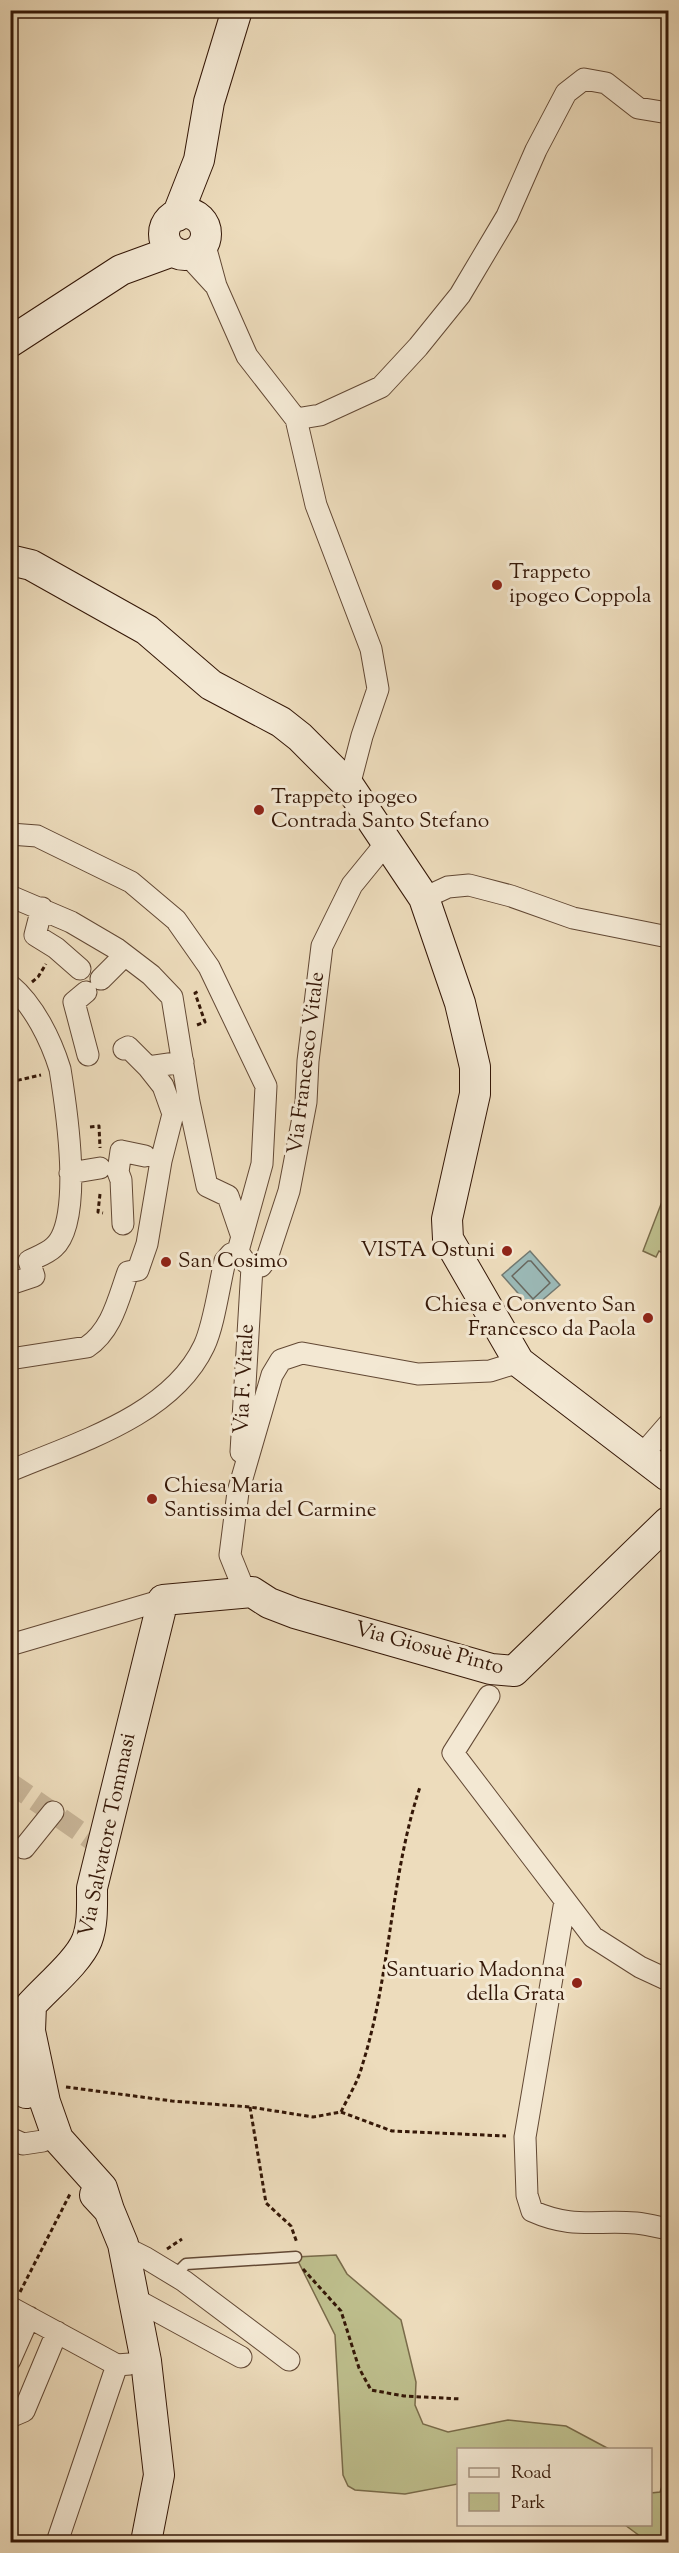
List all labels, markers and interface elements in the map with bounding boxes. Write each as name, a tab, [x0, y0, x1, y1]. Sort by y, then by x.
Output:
place label: Trappeto ipogeo Coppola	[509, 558, 652, 612]
marker: Trappeto ipogeo Coppola	[490, 578, 504, 592]
place label: Trappeto ipogeo Contrada Santo Stefano	[271, 783, 489, 837]
marker: Trappeto ipogeo Contrada Santo Stefano	[252, 803, 266, 817]
street label: Via Francesco Vitale	[281, 970, 333, 1156]
place label: VISTA Ostuni	[360, 1236, 495, 1266]
marker: VISTA Ostuni	[500, 1244, 514, 1258]
place label: San Cosimo	[178, 1247, 288, 1277]
marker: San Cosimo	[159, 1255, 173, 1269]
place label: Chiesa e Convento San Francesco da Paola	[425, 1291, 636, 1345]
marker: Chiesa e Convento San Francesco da Paola	[641, 1311, 655, 1325]
street label: Via F. Vitale	[227, 1323, 263, 1435]
place label: Chiesa Maria Santissima del Carmine	[164, 1472, 376, 1526]
marker: Chiesa Maria Santissima del Carmine	[145, 1492, 159, 1506]
street label: Via Giosuè Pinto	[351, 1615, 507, 1683]
street label: Via Salvatore Tommasi	[72, 1730, 144, 1940]
place label: Santuario Madonna della Grata	[386, 1956, 565, 2010]
marker: Santuario Madonna della Grata	[570, 1976, 584, 1990]
legend	[457, 2448, 652, 2526]
text: Road	[511, 2461, 551, 2487]
text: Park	[511, 2491, 546, 2517]

